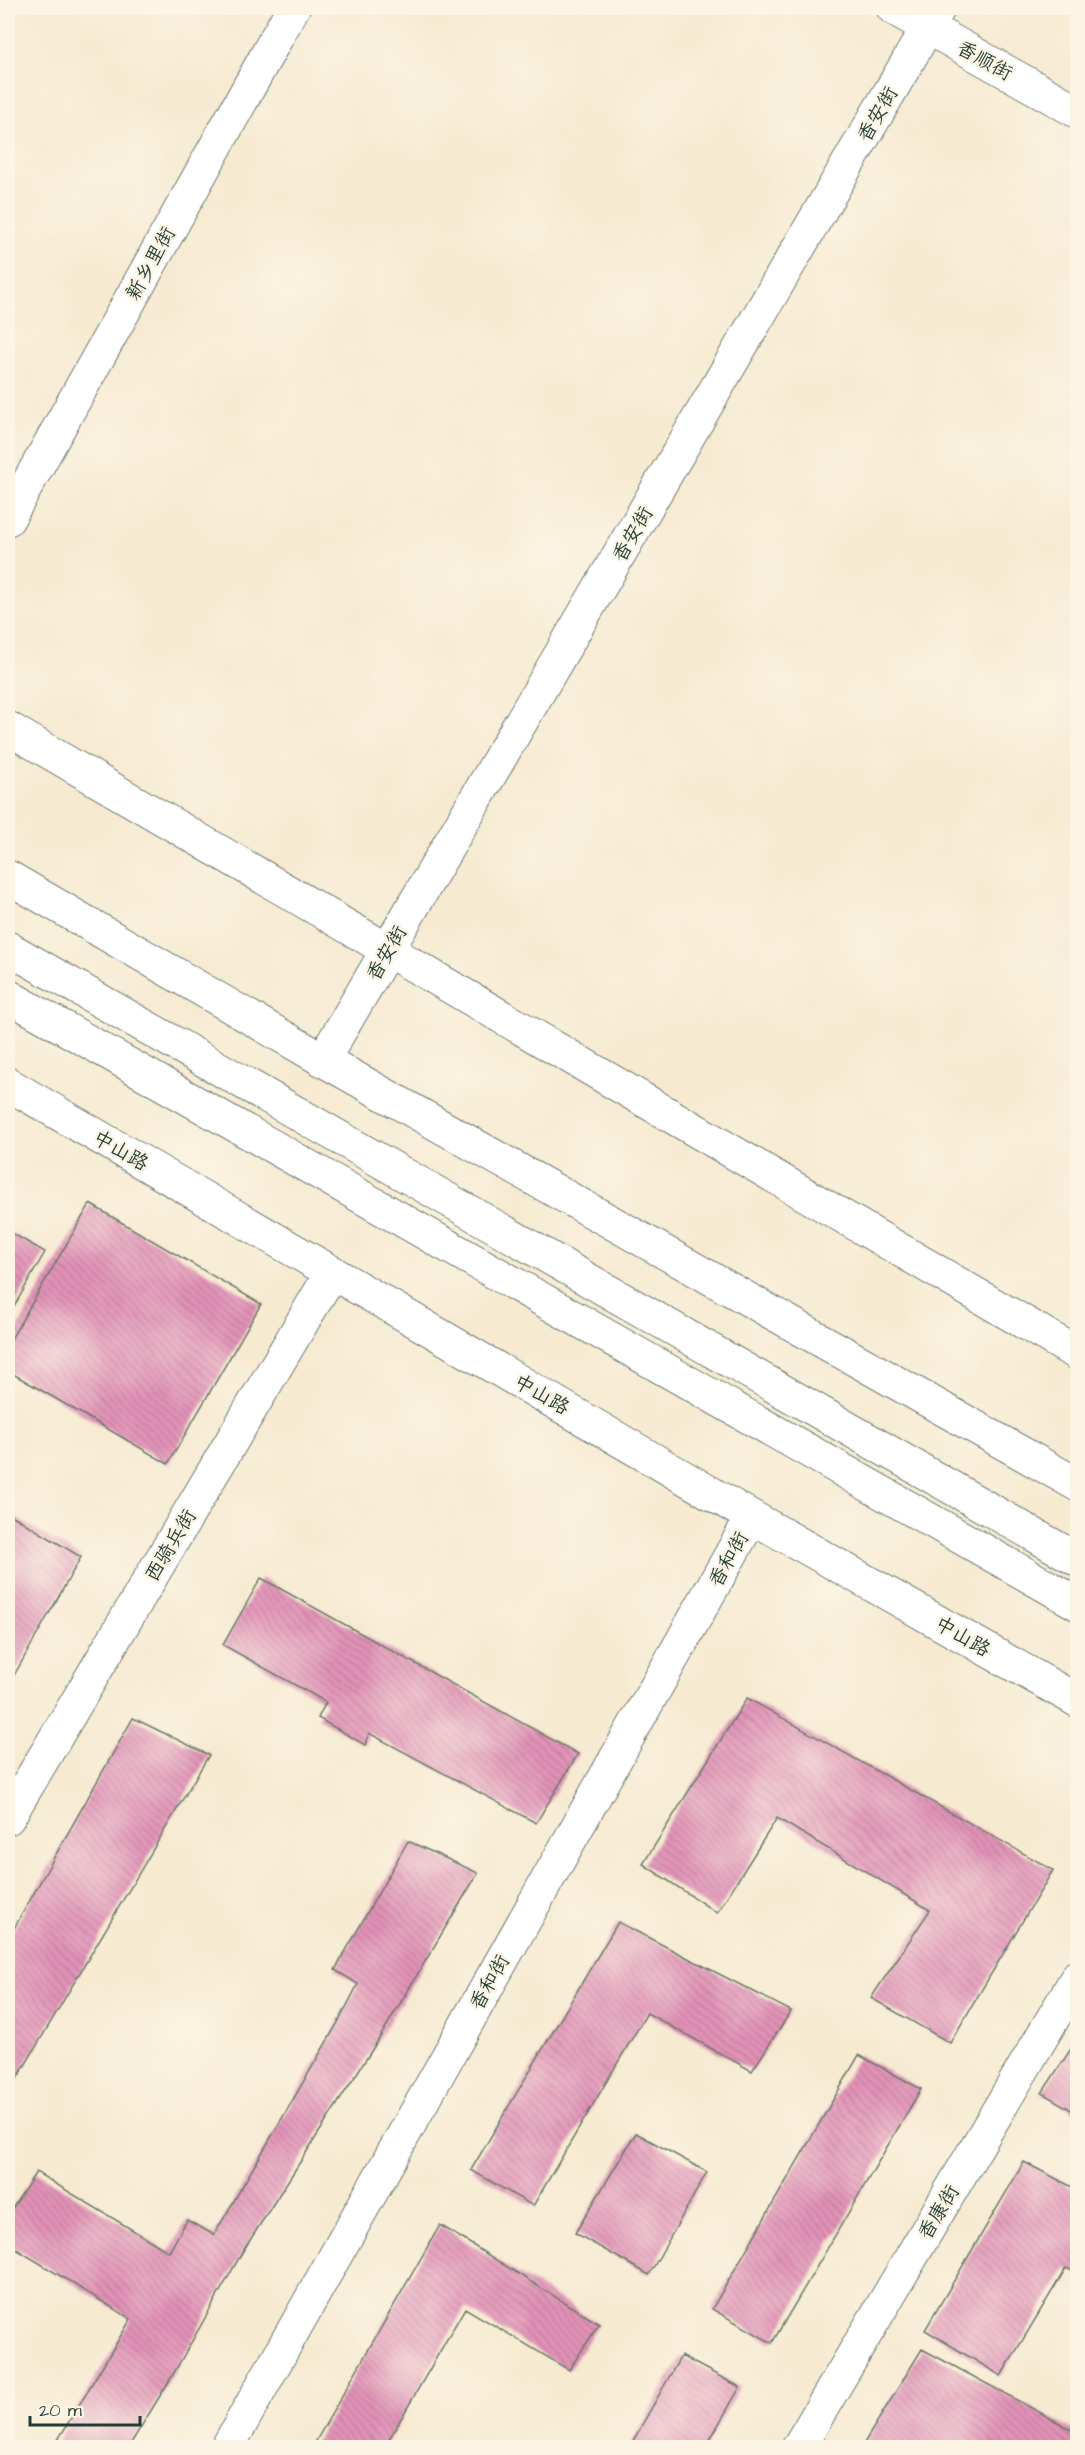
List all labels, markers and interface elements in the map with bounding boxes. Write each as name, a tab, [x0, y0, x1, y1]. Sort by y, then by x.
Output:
street label: 香顺街	[951, 34, 1018, 88]
street label: 香安街	[851, 82, 905, 147]
street label: 新乡里街	[119, 222, 183, 305]
street label: 香安街	[606, 502, 660, 567]
street label: 香安街	[360, 921, 414, 986]
street label: 中山路	[88, 1124, 154, 1178]
street label: 中山路	[509, 1368, 575, 1422]
street label: 西骑兵街	[138, 1504, 203, 1587]
street label: 香和街	[702, 1526, 756, 1593]
street label: 中山路	[930, 1610, 996, 1664]
street label: 香和街	[463, 1949, 517, 2016]
street label: 香康街	[911, 2180, 966, 2245]
scale bar	[30, 2389, 140, 2427]
text: 20 m	[39, 2398, 82, 2423]

